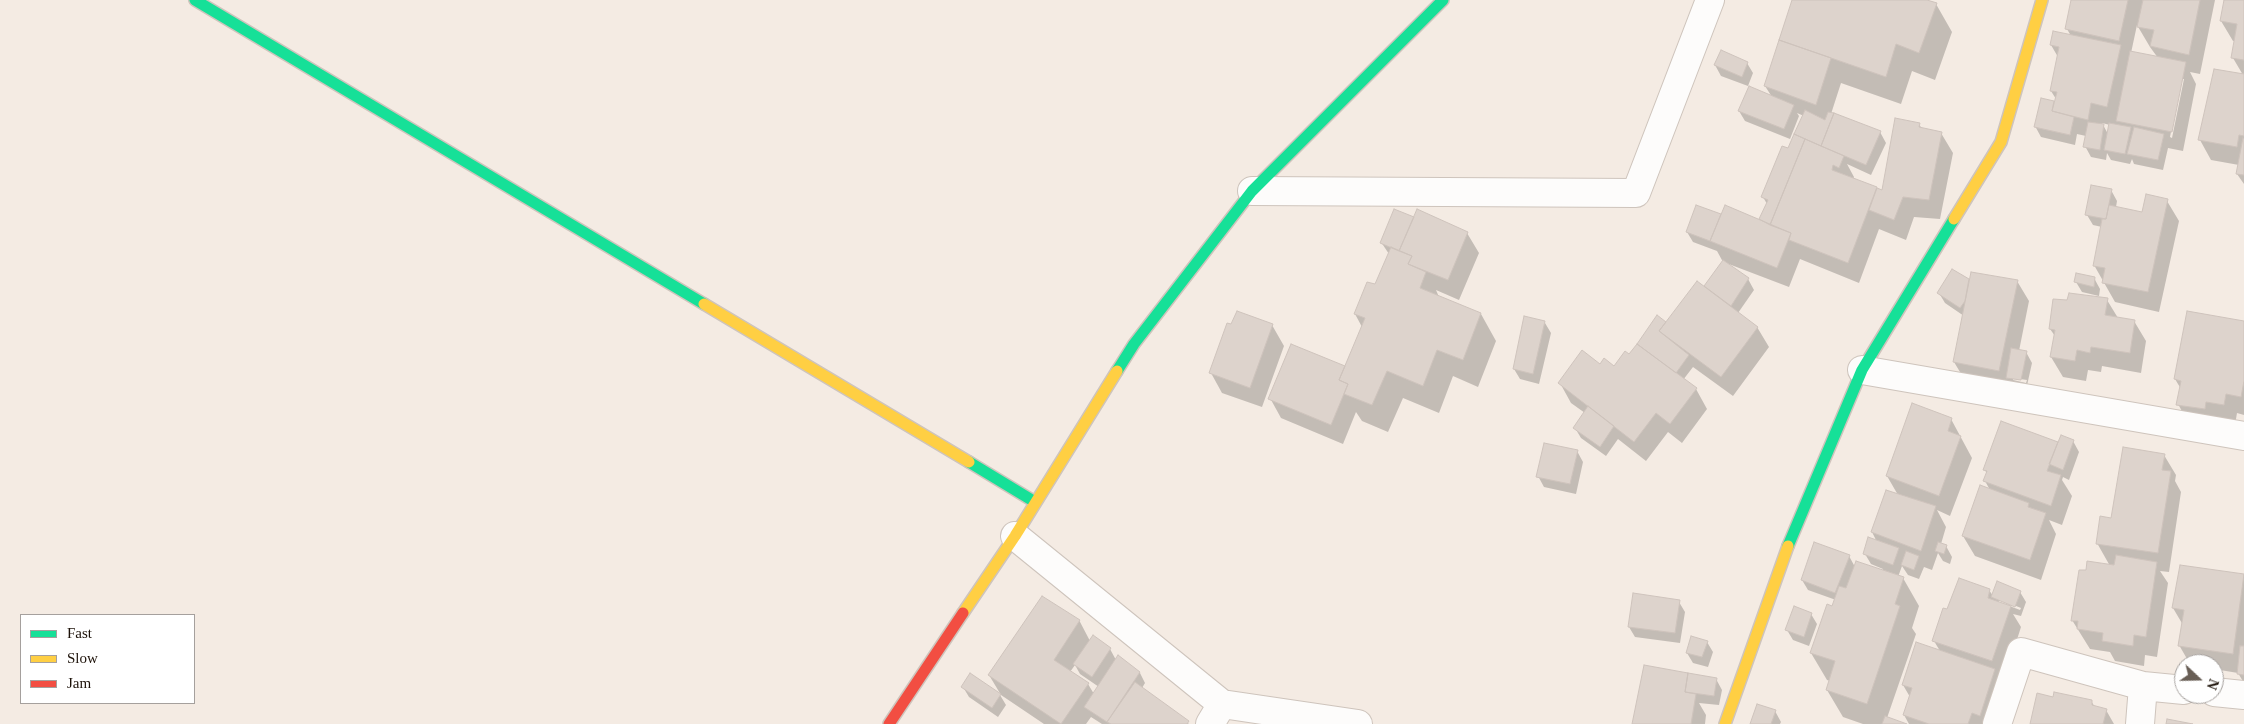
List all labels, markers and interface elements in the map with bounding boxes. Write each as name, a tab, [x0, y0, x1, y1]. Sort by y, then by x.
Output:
legend	[20, 614, 195, 704]
text: Fast	[67, 625, 92, 641]
text: Slow	[67, 650, 98, 666]
north arrow	[2174, 654, 2224, 704]
text: Jam	[67, 675, 91, 691]
text: N	[2204, 677, 2221, 692]

